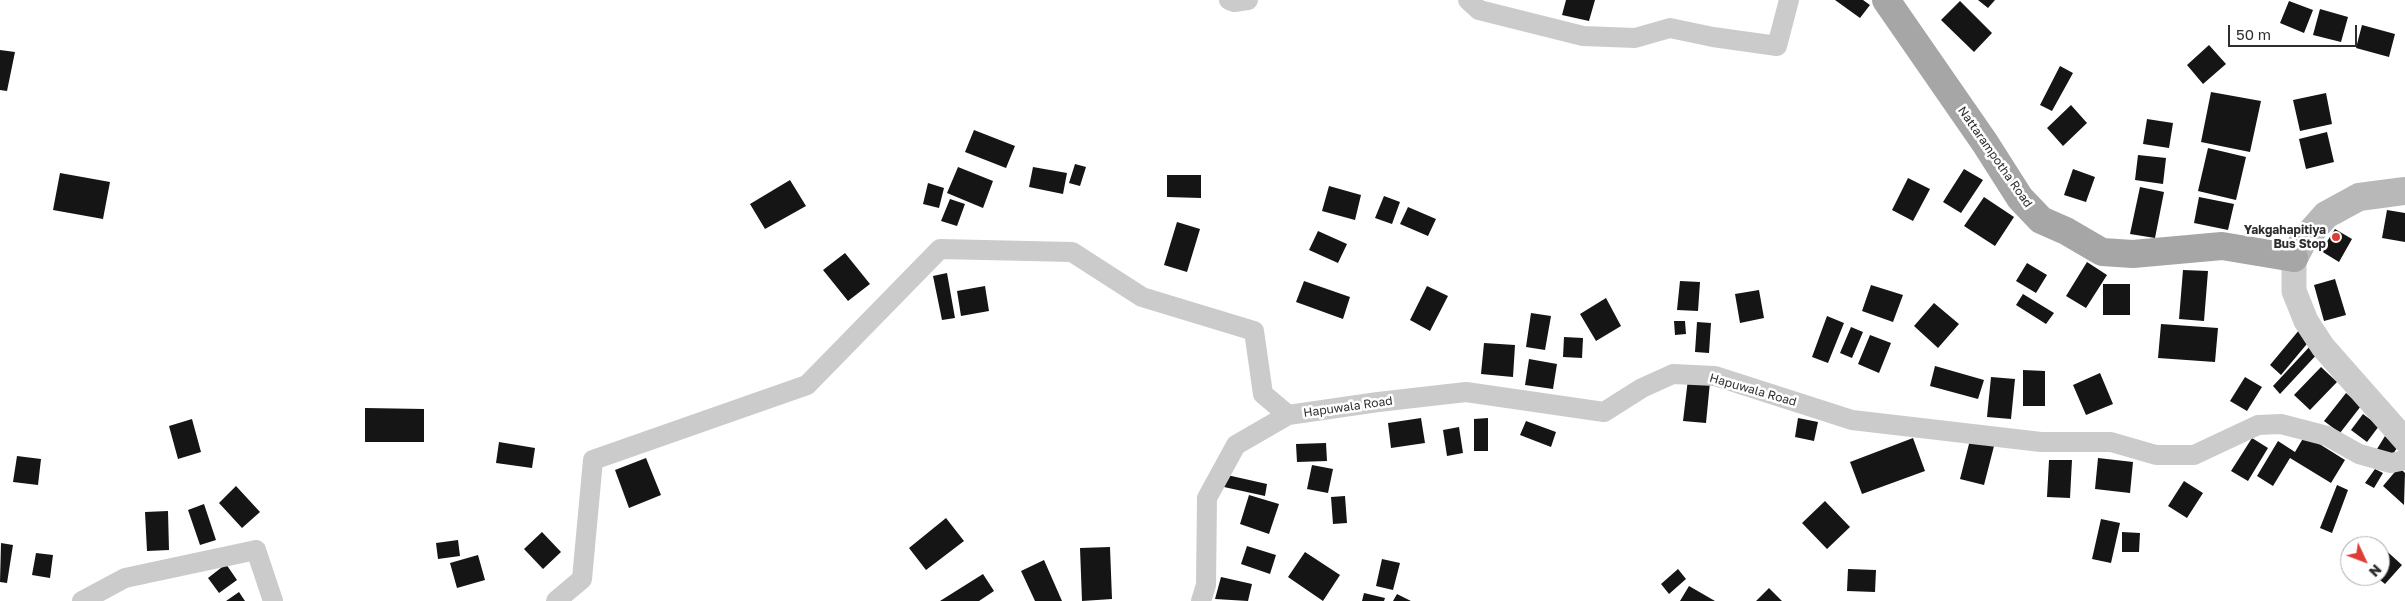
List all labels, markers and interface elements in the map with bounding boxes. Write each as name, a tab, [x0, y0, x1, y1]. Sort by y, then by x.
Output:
scale bar	[2230, 15, 2359, 47]
text: 50 m	[2236, 25, 2271, 43]
street label: Nattarampotha Road	[1955, 104, 2035, 210]
place label: Yakgahapitiya Bus Stop	[2244, 223, 2326, 251]
marker: Yakgahapitiya Bus Stop	[2330, 231, 2342, 243]
street label: Hapuwala Road	[1708, 371, 1798, 409]
street label: Hapuwala Road	[1303, 394, 1393, 420]
north arrow	[2340, 536, 2390, 586]
text: N	[2366, 561, 2385, 581]

